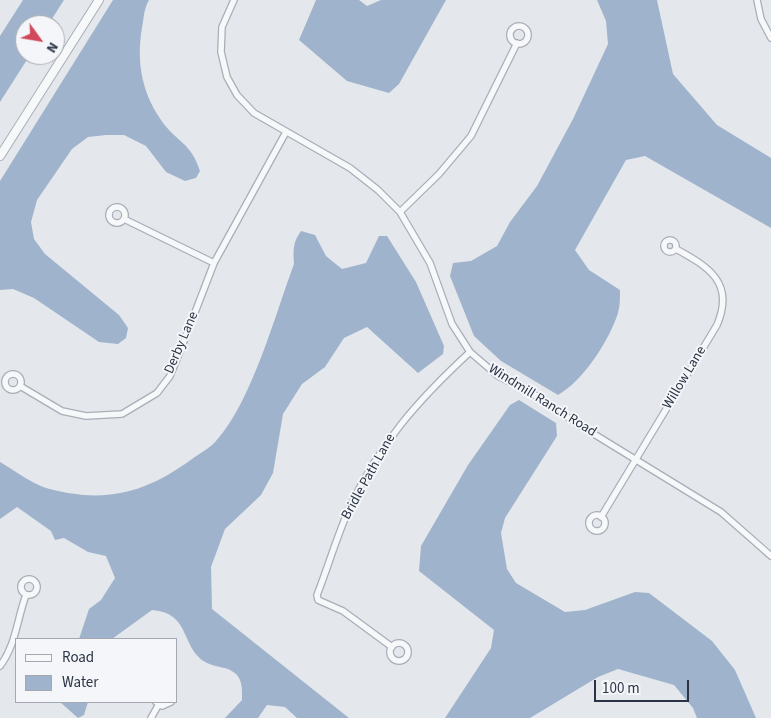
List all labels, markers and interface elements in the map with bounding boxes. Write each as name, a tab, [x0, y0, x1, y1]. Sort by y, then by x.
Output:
north arrow	[15, 15, 65, 65]
text: N	[41, 38, 63, 57]
street label: Derby Lane	[161, 309, 203, 377]
street label: Willow Lane	[660, 343, 710, 413]
street label: Windmill Ranch Road	[485, 361, 599, 441]
street label: Bridle Path Lane	[339, 431, 399, 523]
legend	[15, 638, 178, 703]
text: Road	[62, 647, 94, 668]
scale bar	[596, 670, 691, 702]
text: Water	[62, 672, 98, 693]
text: 100 m	[602, 678, 640, 699]

